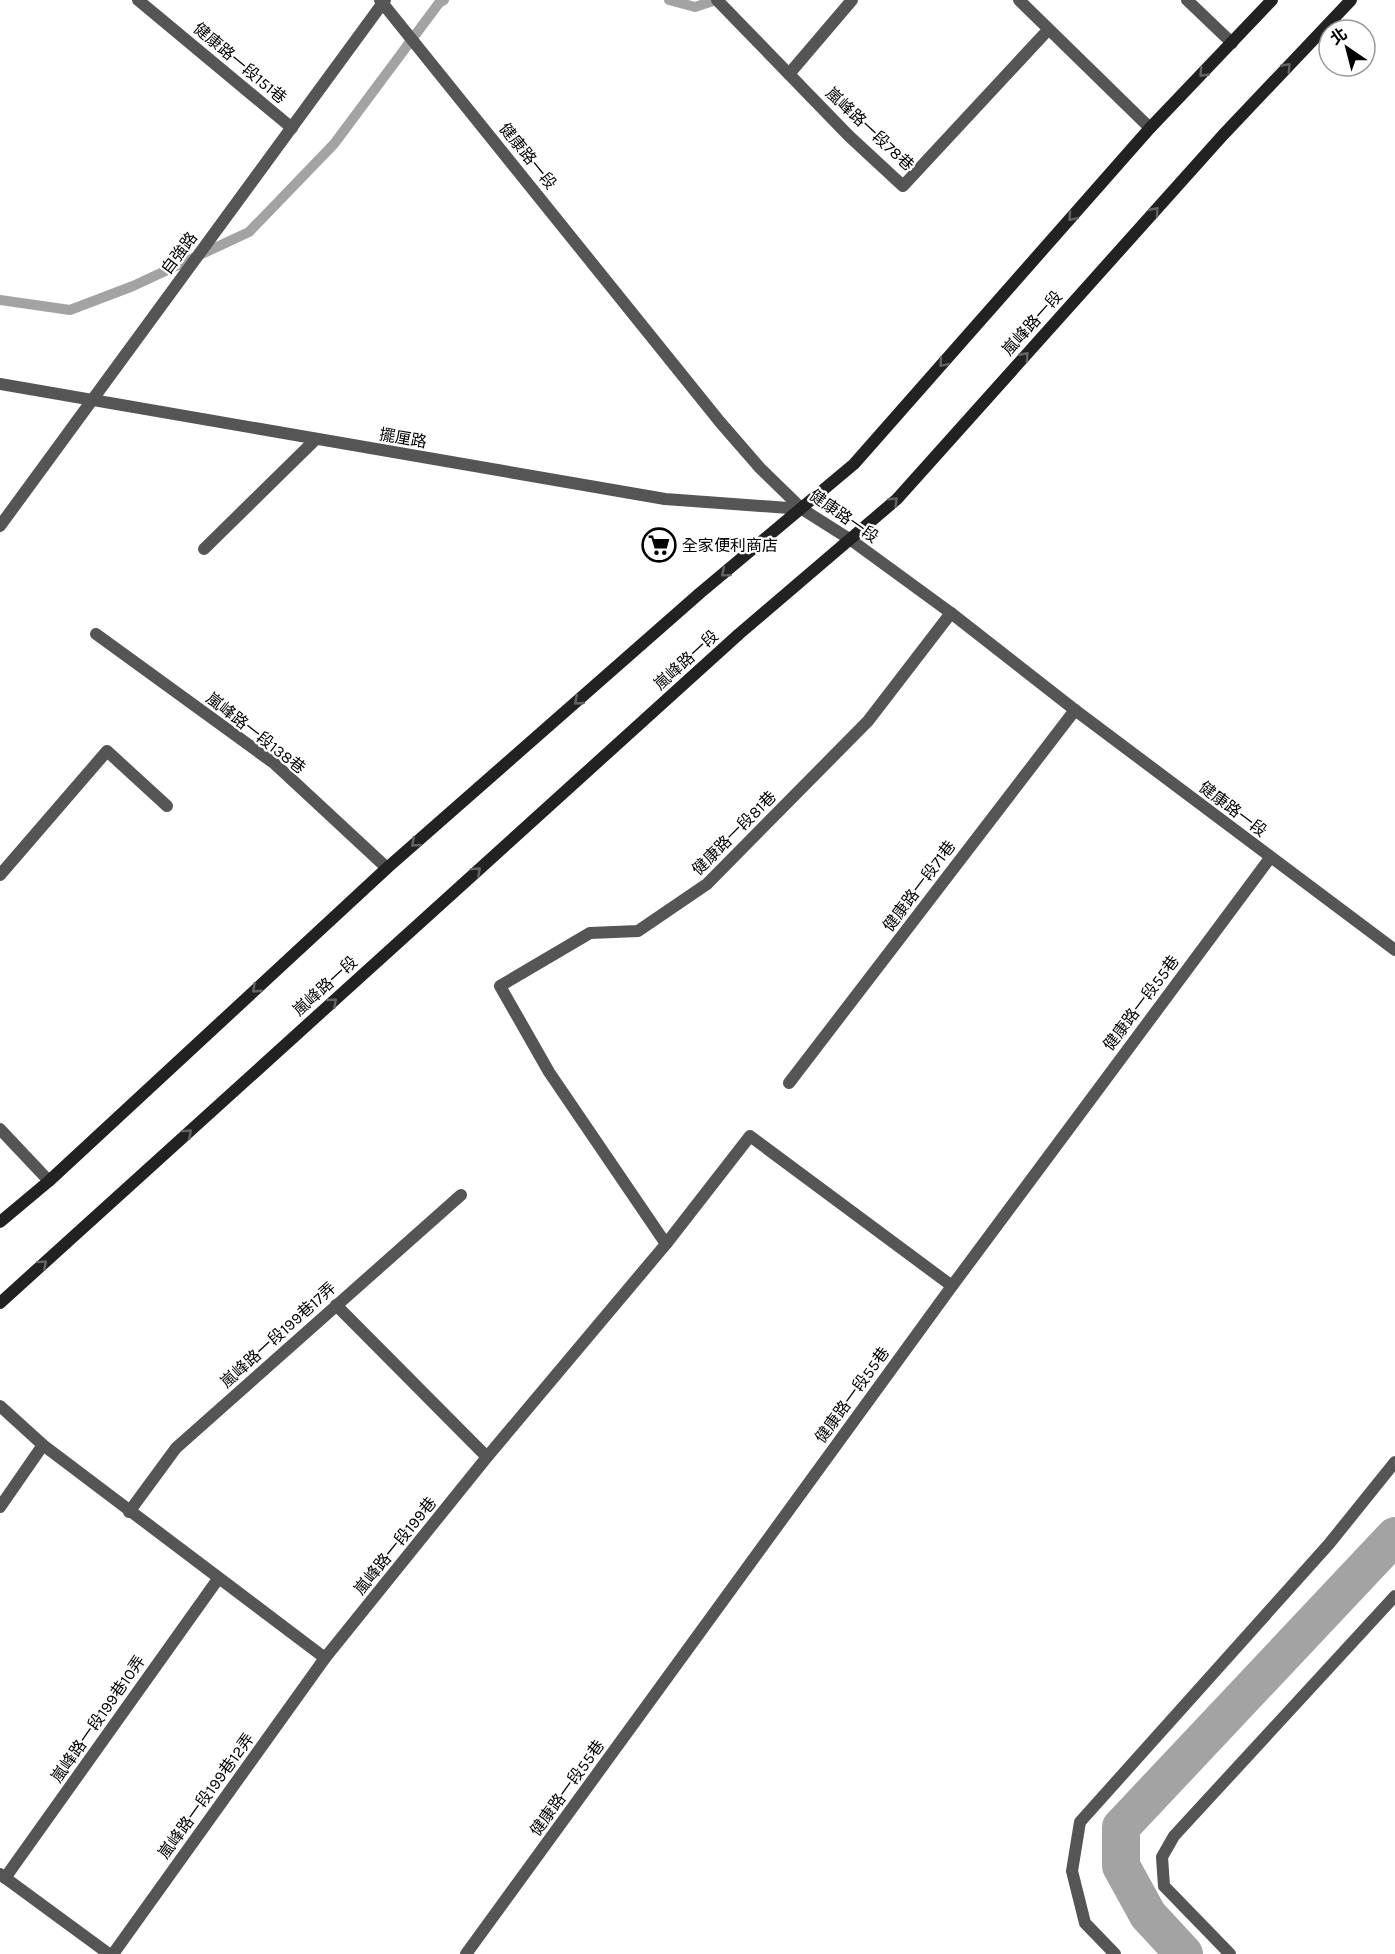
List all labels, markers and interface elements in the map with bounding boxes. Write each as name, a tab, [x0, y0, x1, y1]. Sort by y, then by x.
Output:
north arrow	[1317, 18, 1377, 78]
street label: 健康路一段151巷	[190, 19, 290, 107]
text: 北	[1327, 24, 1351, 48]
one-way arrow	[1280, 64, 1291, 74]
one-way arrow	[1199, 66, 1210, 76]
street label: 嵐峰路一段78巷	[822, 83, 918, 175]
street label: 健康路一段	[495, 119, 561, 193]
one-way arrow	[1148, 207, 1159, 218]
one-way arrow	[1068, 210, 1079, 221]
street label: 自強路	[157, 228, 201, 278]
street label: 嵐峰路一段	[998, 287, 1066, 359]
one-way arrow	[1018, 352, 1029, 363]
one-way arrow	[939, 357, 950, 367]
street label: 擺厘路	[378, 424, 428, 452]
street label: 健康路一段	[806, 485, 882, 547]
one-way arrow	[888, 497, 898, 508]
supermarket icon: 全家便利商店	[641, 527, 677, 563]
place label: 全家便利商店	[682, 536, 778, 555]
one-way arrow	[721, 565, 732, 576]
street label: 嵐峰路一段	[650, 626, 722, 694]
street label: 嵐峰路一段138巷	[203, 688, 309, 778]
one-way arrow	[574, 693, 585, 704]
street label: 健康路一段	[1195, 777, 1271, 841]
street label: 健康路一段81巷	[688, 787, 780, 879]
one-way arrow	[412, 836, 422, 847]
street label: 健康路一段71巷	[879, 837, 959, 935]
one-way arrow	[470, 867, 481, 878]
street label: 嵐峰路一段	[289, 952, 361, 1020]
street label: 健康路一段55巷	[1099, 952, 1183, 1054]
one-way arrow	[252, 982, 263, 993]
one-way arrow	[326, 998, 336, 1009]
one-way arrow	[181, 1129, 192, 1140]
one-way arrow	[36, 1260, 47, 1271]
street label: 嵐峰路一段199巷17弄	[216, 1278, 340, 1392]
street label: 健康路一段55巷	[811, 1343, 893, 1447]
street label: 嵐峰路一段199巷	[350, 1493, 440, 1599]
street label: 嵐峰路一段199巷10弄	[47, 1652, 149, 1786]
street label: 嵐峰路一段199巷12弄	[154, 1730, 258, 1862]
street label: 健康路一段55巷	[526, 1736, 608, 1840]

